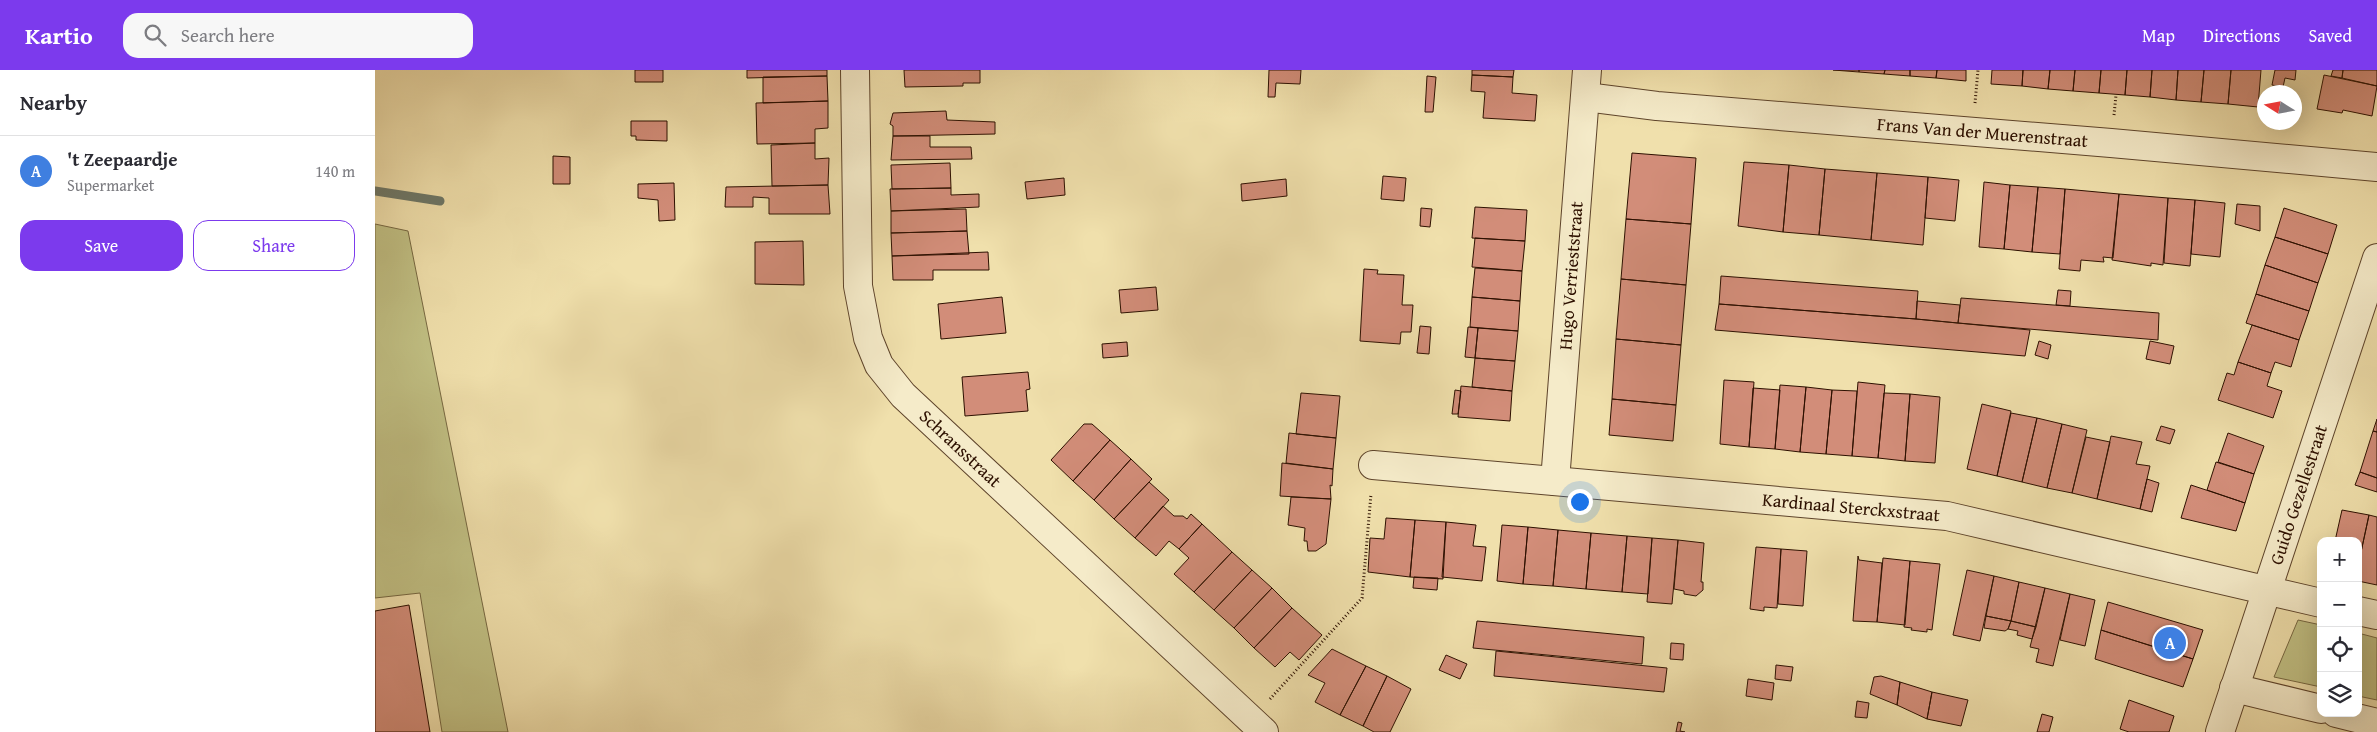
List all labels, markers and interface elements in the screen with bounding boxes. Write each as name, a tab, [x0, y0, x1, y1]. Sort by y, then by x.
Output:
search box	[123, 13, 473, 58]
text: Kartio	[25, 18, 93, 53]
icon: search	[141, 21, 169, 49]
text: Search here	[181, 21, 275, 49]
text: Map	[2142, 22, 2175, 49]
text: Directions	[2203, 22, 2280, 49]
text: Saved	[2308, 22, 2352, 49]
north arrow	[2257, 85, 2302, 130]
text: Nearby	[20, 87, 87, 118]
street label: Frans Van der Muerenstraat	[1876, 110, 2089, 154]
text: 't Zeepaardje	[67, 145, 178, 173]
text: A	[31, 159, 41, 183]
text: 140 m	[315, 159, 355, 183]
text: Supermarket	[67, 173, 154, 197]
street label: Hugo Verrieststraat	[1551, 200, 1590, 351]
button: Save	[20, 220, 183, 271]
button: Share	[193, 220, 355, 271]
street label: Schransstraat	[914, 403, 1008, 494]
street label: Guido Gezellestraat	[2262, 420, 2334, 568]
street label: Kardinaal Sterckxstraat	[1761, 486, 1942, 528]
your location	[1567, 489, 1593, 515]
map controls	[2317, 537, 2362, 717]
button: +	[2317, 537, 2362, 582]
button: −	[2317, 582, 2362, 627]
pin: A	[2154, 624, 2186, 662]
button: locate	[2317, 627, 2362, 672]
button: layers	[2317, 672, 2362, 717]

